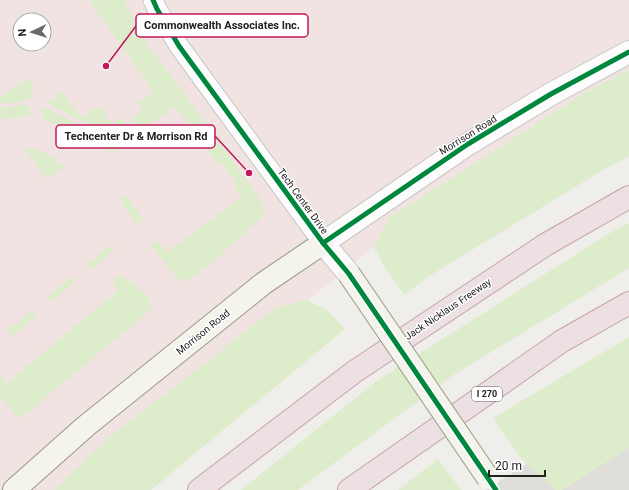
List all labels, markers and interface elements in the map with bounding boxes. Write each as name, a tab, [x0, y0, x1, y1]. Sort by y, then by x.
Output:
north arrow	[12, 12, 52, 52]
callout: Commonwealth Associates Inc.	[136, 14, 308, 37]
text: Commonwealth Associates Inc.	[144, 19, 300, 32]
text: N	[16, 28, 29, 37]
street label: Morrison Road	[437, 113, 499, 157]
callout: Techcenter Dr & Morrison Rd	[56, 125, 215, 148]
text: Techcenter Dr & Morrison Rd	[64, 130, 208, 143]
street label: Tech Center Drive	[276, 166, 330, 236]
street label: Jack Nicklaus Freeway	[403, 276, 493, 342]
street label: Morrison Road	[174, 307, 232, 357]
road number: I 270	[472, 387, 502, 401]
scale bar	[489, 452, 545, 478]
text: 20 m	[495, 459, 522, 473]

